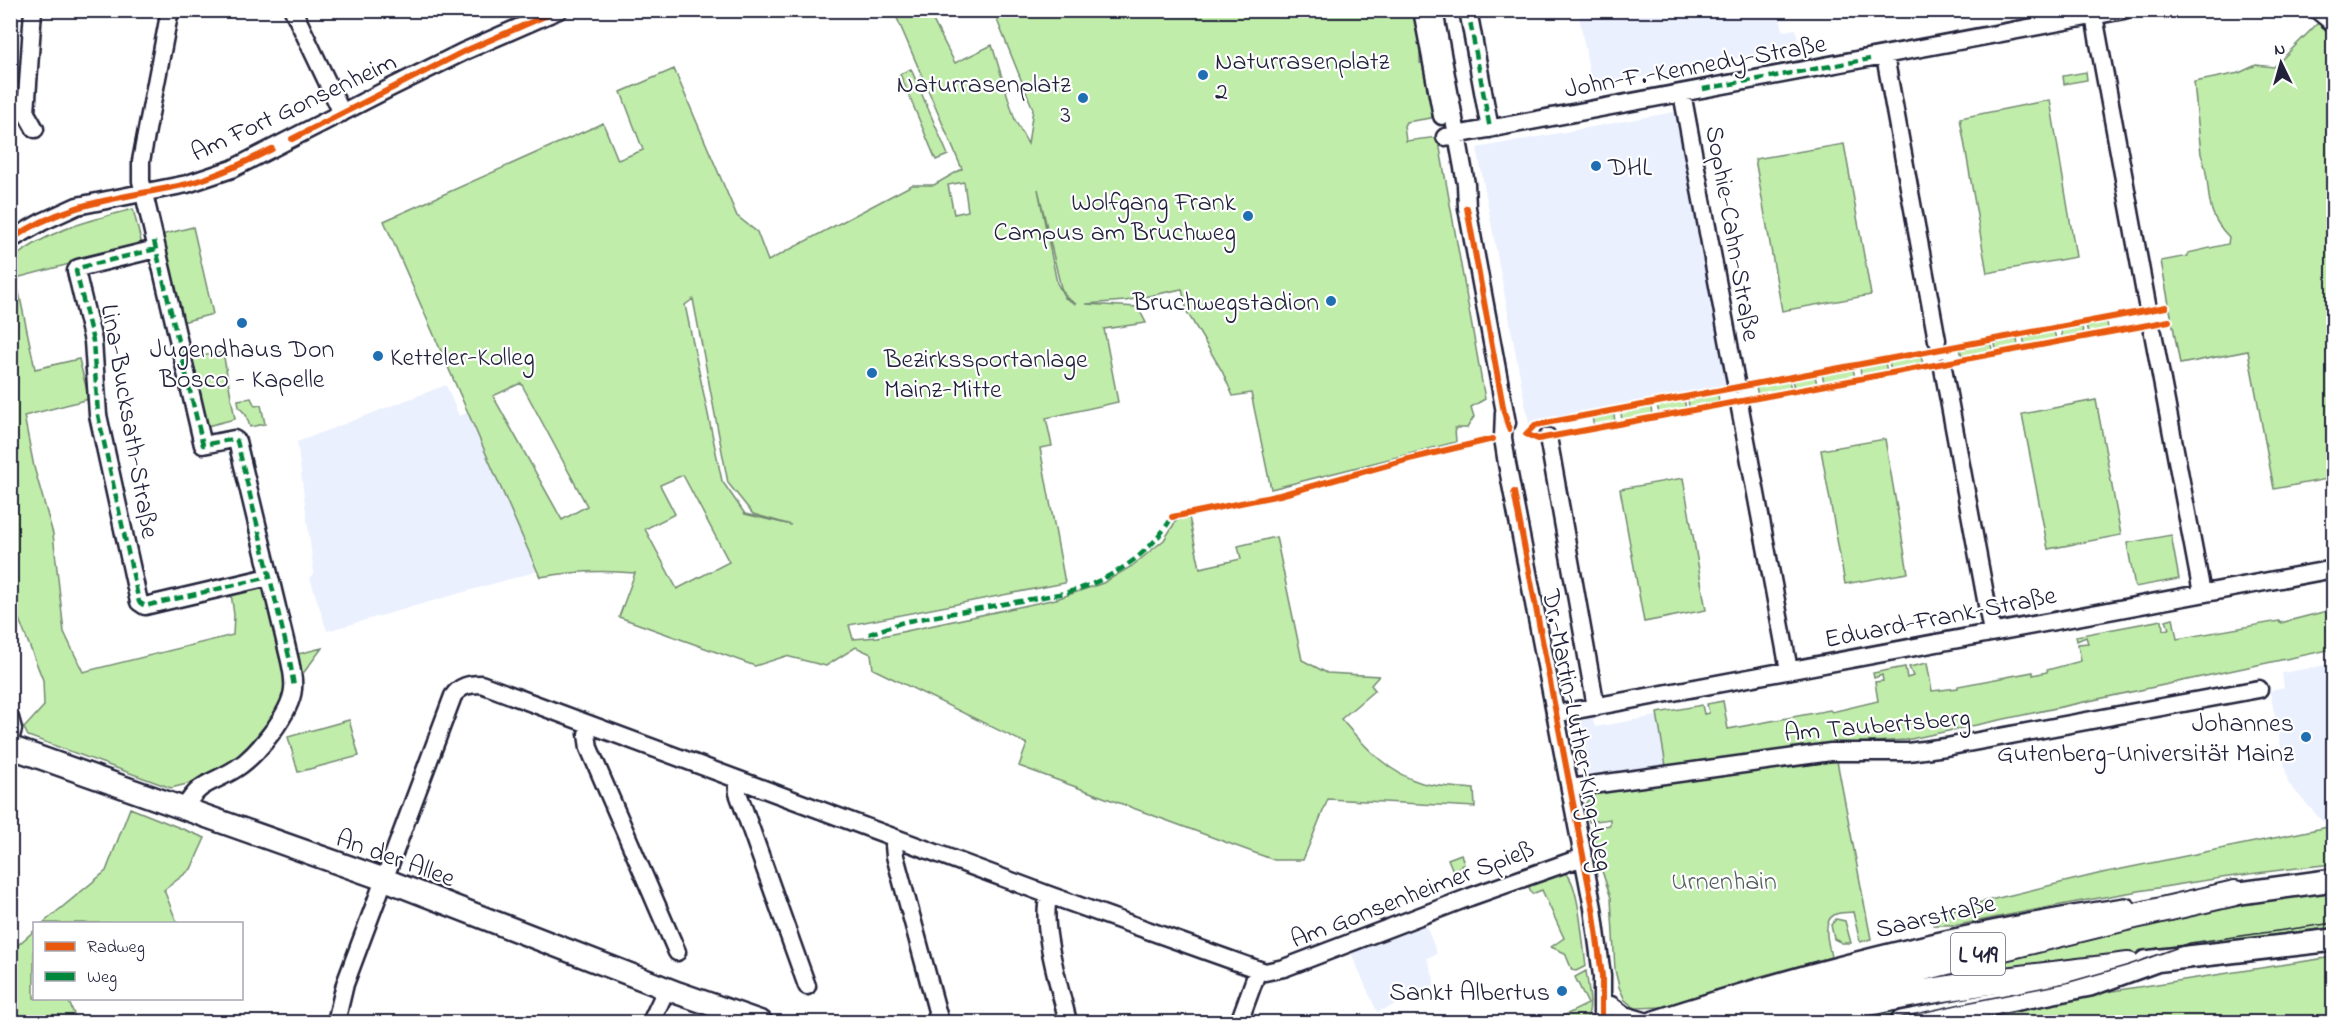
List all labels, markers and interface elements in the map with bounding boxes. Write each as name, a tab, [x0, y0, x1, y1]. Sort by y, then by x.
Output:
street label: John-F.-Kennedy-Straße	[1562, 26, 1830, 110]
north arrow	[2251, 33, 2311, 93]
text: N	[2273, 38, 2286, 62]
street label: Am Fort Gonsenheim	[185, 44, 403, 173]
place label: Naturrasenplatz 2	[1215, 44, 1389, 112]
place label: Naturrasenplatz 3	[897, 67, 1071, 135]
marker: Naturrasenplatz 2	[1196, 68, 1210, 82]
marker: Naturrasenplatz 3	[1076, 91, 1090, 105]
street label: Sophie-Cahn-Straße	[1693, 123, 1769, 345]
place label: DHL	[1607, 150, 1652, 188]
marker: DHL	[1589, 159, 1603, 173]
place label: Wolfgang Frank Campus am Bruchweg	[993, 185, 1237, 253]
marker: Wolfgang Frank Campus am Bruchweg	[1241, 209, 1255, 223]
place label: Bruchwegstadion	[1132, 285, 1319, 323]
marker: Bruchwegstadion	[1324, 294, 1338, 308]
street label: Lina-Bucksath-Straße	[89, 302, 167, 542]
marker: Jugendhaus Don Bosco - Kapelle	[235, 316, 249, 330]
place label: Jugendhaus Don Bosco - Kapelle	[150, 332, 334, 400]
place label: Ketteler-Kolleg	[390, 340, 535, 378]
place label: Bezirkssportanlage Mainz-Mitte	[883, 342, 1088, 410]
marker: Ketteler-Kolleg	[371, 349, 385, 363]
marker: Bezirkssportanlage Mainz-Mitte	[865, 366, 879, 380]
street label: Eduard-Frank-Straße	[1821, 578, 2060, 660]
street label: Dr.-Martin-Luther-King-Weg	[1530, 586, 1622, 875]
street label: Am Taubertsberg	[1782, 700, 1972, 754]
place label: Johannes Gutenberg-Universität Mainz	[1997, 706, 2294, 774]
marker: Johannes Gutenberg-Universität Mainz	[2299, 730, 2313, 744]
street label: An der Allee	[330, 821, 460, 899]
street label: Am Gonsenheimer Spieß	[1285, 832, 1541, 960]
park label: Urnenhain	[1671, 864, 1777, 902]
street label: Saarstraße	[1872, 886, 2000, 950]
legend	[33, 922, 243, 1000]
road number: L 419	[1951, 933, 2005, 975]
text: Radweg	[87, 935, 145, 962]
text: Weg	[87, 965, 117, 992]
place label: Sankt Albertus	[1389, 975, 1550, 1013]
marker: Sankt Albertus	[1555, 984, 1569, 998]

